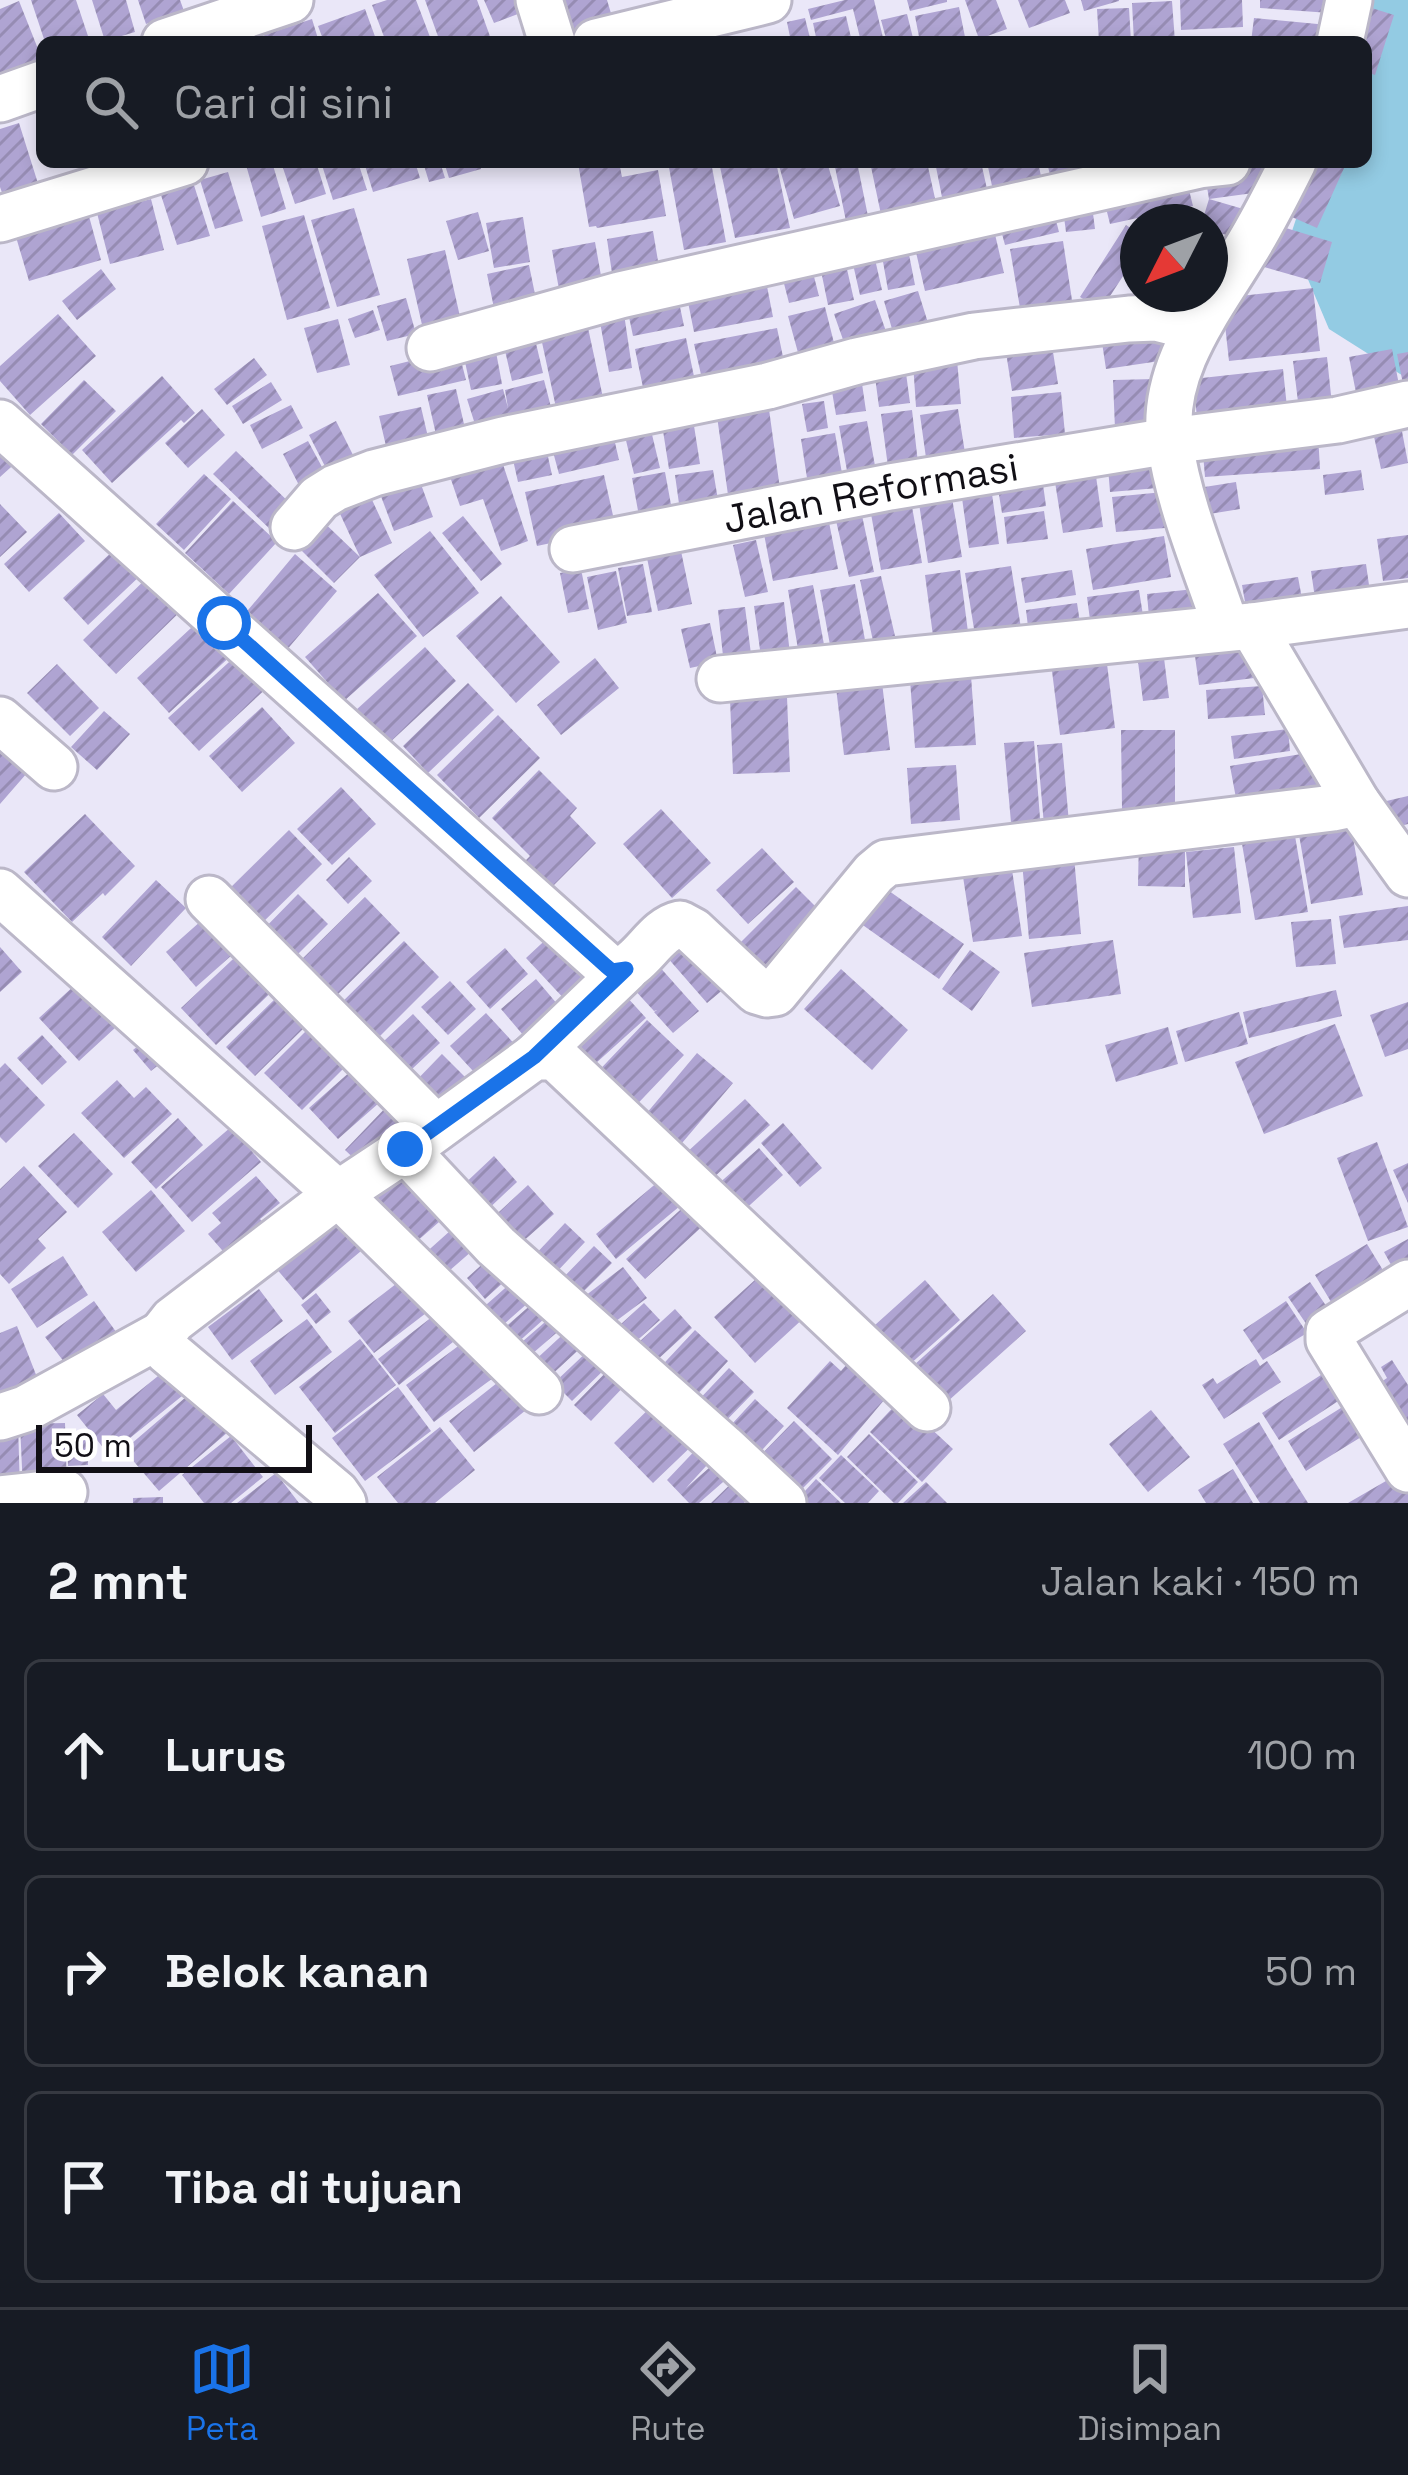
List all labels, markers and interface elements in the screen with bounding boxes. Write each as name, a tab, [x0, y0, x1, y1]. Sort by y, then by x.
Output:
search box	[36, 36, 1372, 168]
icon: search	[78, 69, 144, 135]
text: Cari di sini	[174, 74, 393, 131]
north arrow	[1120, 204, 1228, 312]
street label: Jalan Reformasi	[719, 442, 1022, 544]
route start	[197, 596, 251, 650]
route end	[378, 1122, 432, 1176]
scale bar	[36, 1419, 312, 1472]
text: 50 m	[54, 1425, 132, 1467]
text: 2 mnt	[48, 1549, 189, 1614]
text: Jalan kaki · 150 m	[1040, 1557, 1360, 1606]
icon: ahead	[51, 1722, 117, 1788]
text: Lurus	[165, 1727, 286, 1784]
text: 100 m	[1247, 1731, 1357, 1780]
icon: right	[51, 1938, 117, 2004]
text: Belok kanan	[165, 1943, 430, 2000]
text: 50 m	[1265, 1947, 1357, 1996]
icon: arrive	[51, 2154, 117, 2220]
text: Tiba di tujuan	[165, 2159, 463, 2216]
tab: Peta	[186, 2336, 258, 2450]
tab: Rute	[630, 2336, 706, 2450]
tab: Disimpan	[1078, 2336, 1222, 2450]

